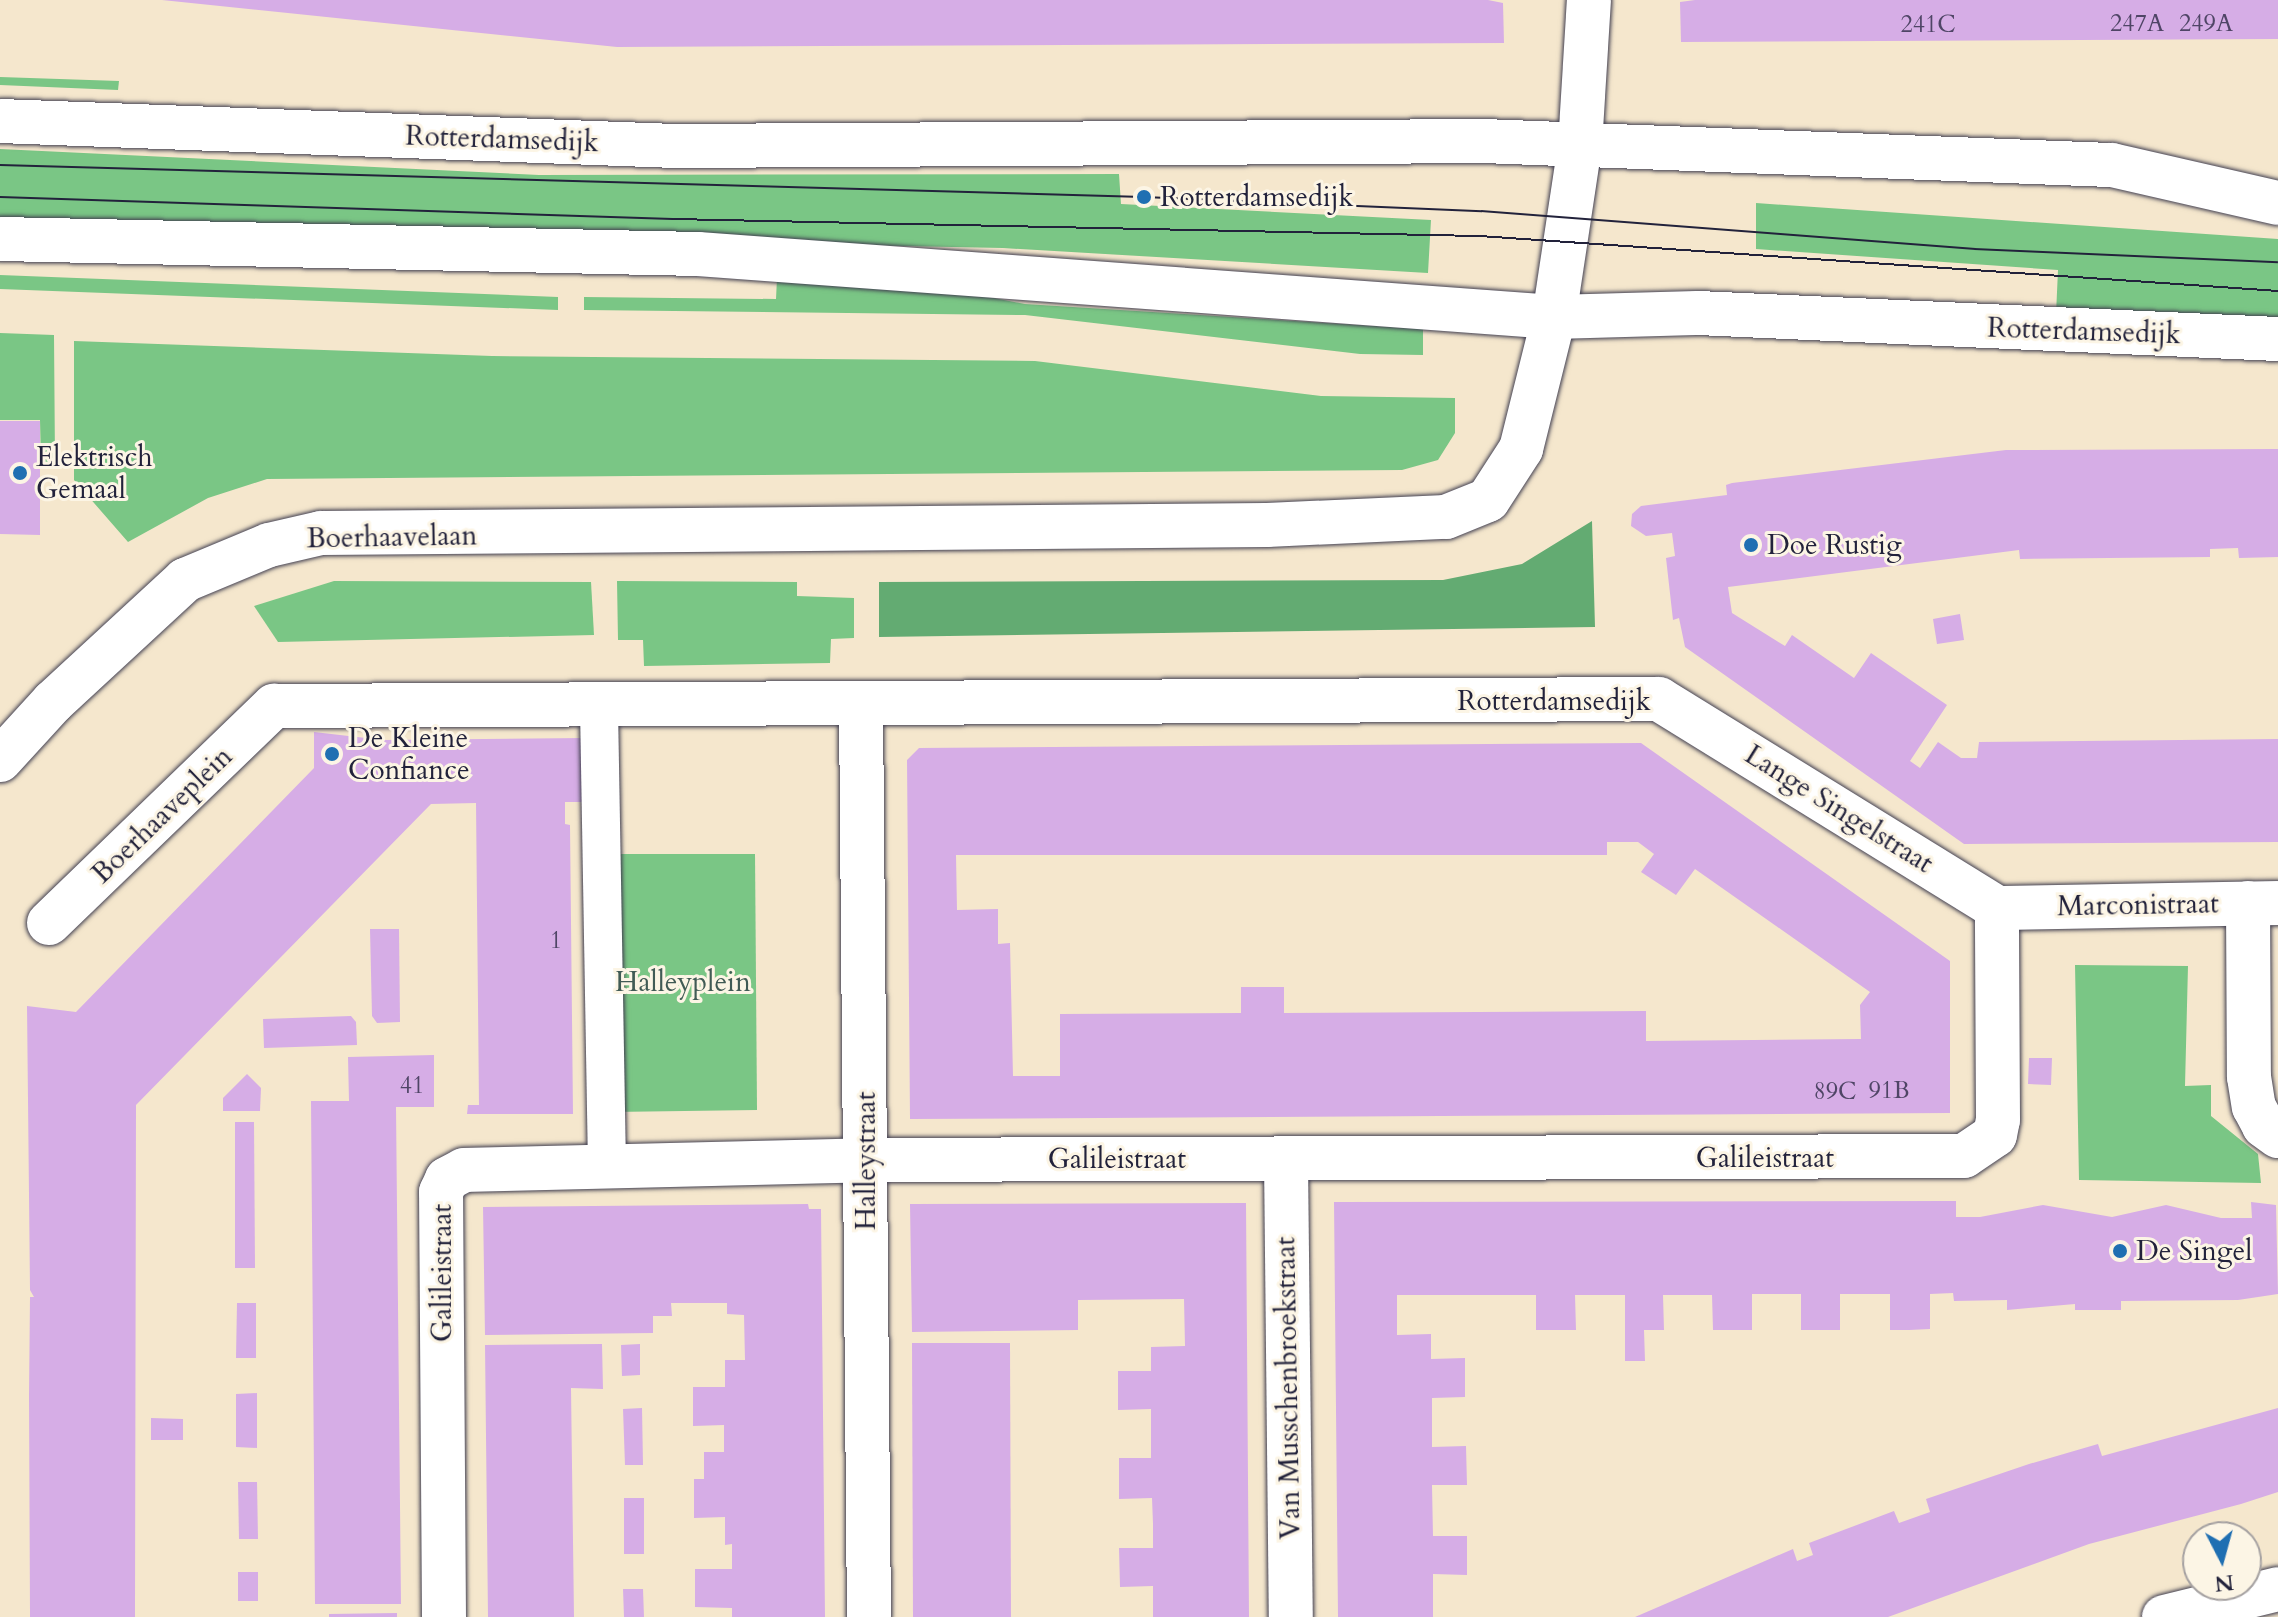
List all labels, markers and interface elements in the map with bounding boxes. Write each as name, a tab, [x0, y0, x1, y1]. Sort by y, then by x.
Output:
house number: 247A	[2110, 10, 2164, 38]
house number: 249A	[2179, 10, 2233, 38]
house number: 241C	[1900, 11, 1956, 39]
street label: Rotterdamsedijk	[405, 119, 599, 159]
place label: Rotterdamsedijk	[1160, 180, 1354, 214]
marker: Rotterdamsedijk	[1135, 188, 1153, 206]
street label: Rotterdamsedijk	[1987, 311, 2181, 351]
place label: Elektrisch Gemaal	[36, 440, 153, 506]
marker: Elektrisch Gemaal	[11, 464, 29, 482]
street label: Boerhaavelaan	[306, 519, 478, 555]
place label: Doe Rustig	[1767, 528, 1902, 562]
marker: Doe Rustig	[1742, 536, 1760, 554]
street label: Rotterdamsedijk	[1457, 684, 1651, 718]
place label: De Kleine Confiance	[348, 721, 470, 787]
street label: Lange Singelstraat	[1739, 738, 1939, 880]
street label: Boerhaaveplein	[85, 740, 239, 890]
marker: De Kleine Confiance	[323, 745, 341, 763]
street label: Marconistraat	[2057, 887, 2219, 923]
house number: 1	[550, 927, 562, 955]
park label: Halleyplein	[615, 965, 751, 999]
house number: 41	[400, 1072, 424, 1100]
house number: 91B	[1869, 1077, 1909, 1105]
house number: 89C	[1814, 1078, 1856, 1106]
street label: Halleystraat	[849, 1092, 883, 1230]
street label: Galileistraat	[1696, 1141, 1834, 1175]
street label: Galileistraat	[1048, 1142, 1186, 1176]
street label: Galileistraat	[425, 1204, 459, 1342]
place label: De Singel	[2136, 1234, 2252, 1268]
street label: Van Musschenbroekstraat	[1269, 1236, 1307, 1540]
marker: De Singel	[2111, 1242, 2129, 1260]
north arrow	[2182, 1521, 2262, 1601]
text: N	[2213, 1567, 2235, 1599]

